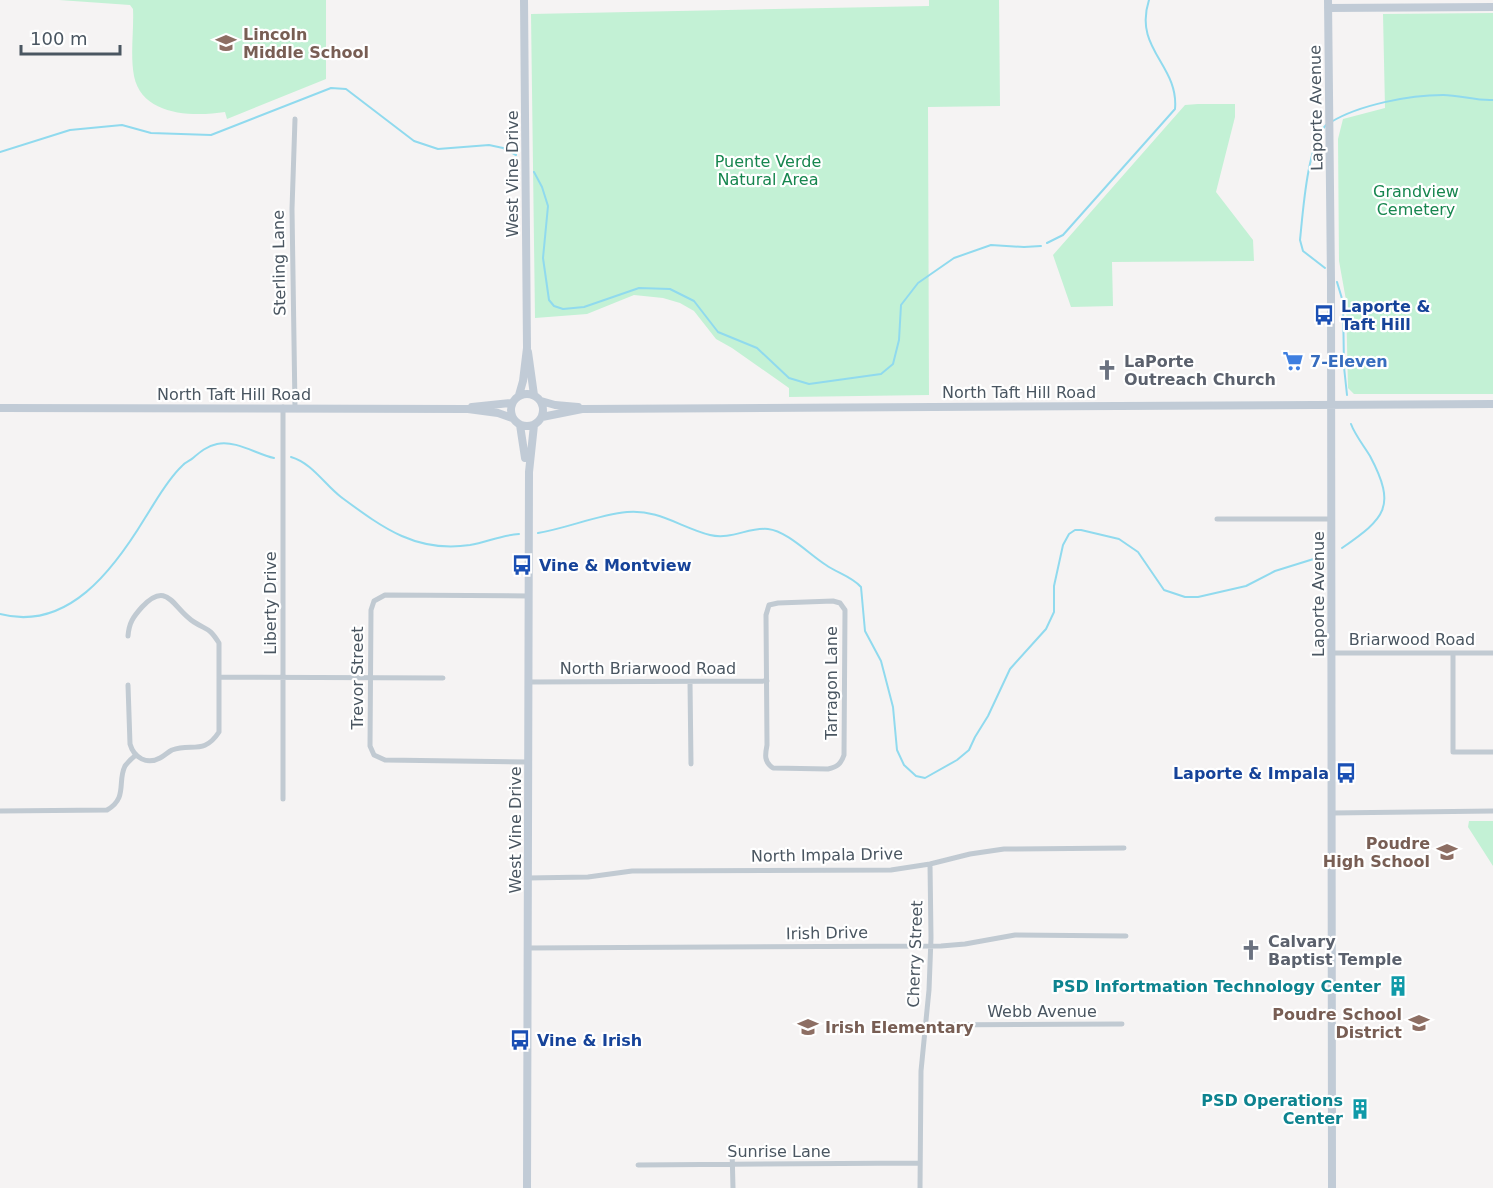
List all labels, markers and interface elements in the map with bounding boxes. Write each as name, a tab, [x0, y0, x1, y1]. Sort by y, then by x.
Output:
scale bar	[21, 18, 120, 56]
place label: Lincoln Middle School	[243, 25, 369, 62]
text: 100 m	[30, 28, 88, 49]
school or university icon: Lincoln Middle School	[214, 31, 238, 55]
street label: Laporte Avenue	[1305, 45, 1327, 171]
street label: West Vine Drive	[503, 110, 522, 238]
park label: Puente Verde Natural Area	[715, 152, 821, 189]
park label: Grandview Cemetery	[1373, 182, 1459, 219]
street label: Sterling Lane	[269, 210, 289, 316]
place label: Laporte & Taft Hill	[1341, 297, 1430, 334]
bus stop icon: Laporte & Taft Hill	[1312, 303, 1336, 327]
supermarket icon: 7-Eleven	[1281, 349, 1305, 373]
place label: LaPorte Outreach Church	[1124, 352, 1276, 389]
place label: 7-Eleven	[1310, 352, 1388, 371]
church icon: LaPorte Outreach Church	[1095, 358, 1119, 382]
street label: North Taft Hill Road	[942, 383, 1096, 402]
street label: North Taft Hill Road	[157, 385, 311, 404]
street label: Laporte Avenue	[1309, 531, 1328, 657]
street label: Liberty Drive	[261, 551, 280, 655]
bus stop icon: Vine & Montview	[510, 553, 534, 577]
place label: Vine & Montview	[539, 556, 692, 575]
street label: Trevor Street	[348, 626, 367, 731]
street label: Tarragon Lane	[822, 626, 841, 741]
street label: Briarwood Road	[1349, 630, 1475, 649]
street label: North Briarwood Road	[560, 659, 736, 678]
bus stop icon: Laporte & Impala	[1334, 761, 1358, 785]
place label: Laporte & Impala	[1173, 764, 1329, 783]
street label: West Vine Drive	[506, 766, 525, 894]
place label: Poudre High School	[1323, 834, 1430, 871]
school or university icon: Poudre High School	[1435, 840, 1459, 864]
street label: North Impala Drive	[751, 844, 903, 866]
street label: Cherry Street	[904, 900, 926, 1008]
street label: Irish Drive	[786, 923, 868, 943]
place label: Calvary Baptist Temple	[1268, 932, 1403, 969]
church icon: Calvary Baptist Temple	[1239, 938, 1263, 962]
building icon: PSD Infortmation Technology Center	[1386, 974, 1410, 998]
place label: PSD Infortmation Technology Center	[1052, 977, 1381, 996]
street label: Webb Avenue	[987, 1002, 1097, 1021]
place label: Poudre School District	[1272, 1005, 1402, 1042]
school or university icon: Poudre School District	[1407, 1011, 1431, 1035]
school or university icon: Irish Elementary	[796, 1015, 820, 1039]
place label: Irish Elementary	[825, 1018, 974, 1037]
bus stop icon: Vine & Irish	[508, 1028, 532, 1052]
place label: Vine & Irish	[537, 1031, 642, 1050]
place label: PSD Operations Center	[1201, 1091, 1343, 1128]
building icon: PSD Operations Center	[1348, 1097, 1372, 1121]
street label: Sunrise Lane	[727, 1142, 831, 1161]

